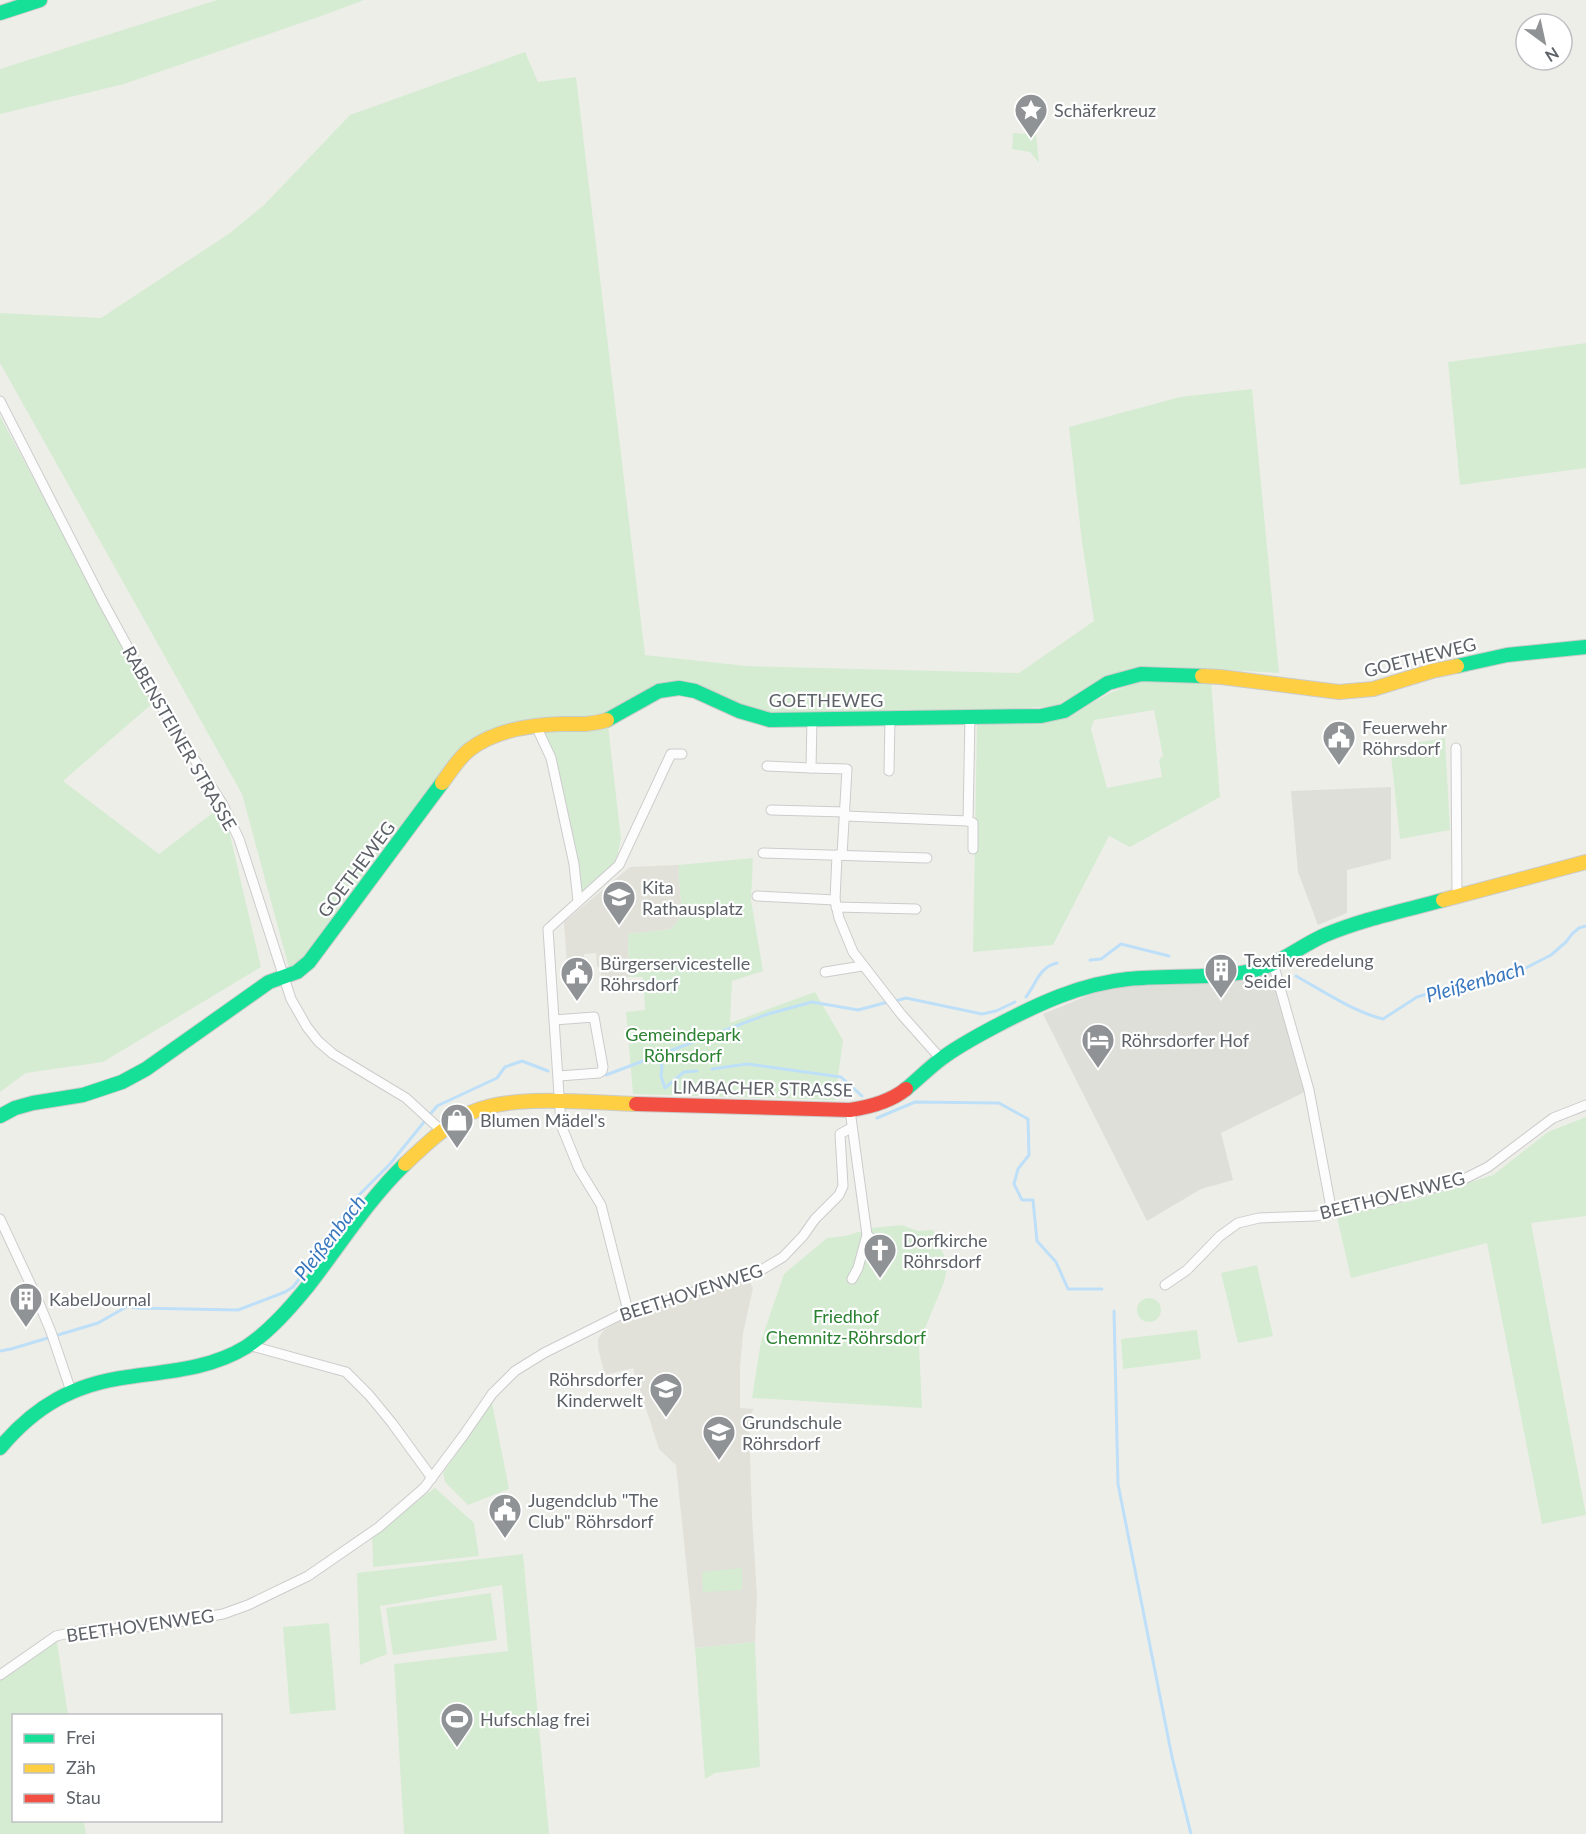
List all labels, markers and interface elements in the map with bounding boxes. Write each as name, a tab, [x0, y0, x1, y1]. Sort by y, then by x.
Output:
north arrow	[1514, 12, 1574, 72]
text: N	[1542, 44, 1563, 66]
place icon: Schäferkreuz	[1013, 92, 1049, 139]
place label: Schäferkreuz	[1054, 99, 1156, 121]
street label: GOETHEWEG	[1362, 632, 1478, 682]
street label: RABENSTEINER STRASSE	[118, 642, 242, 834]
street label: GOETHEWEG	[769, 689, 883, 711]
place label: Feuerwehr Röhrsdorf	[1362, 716, 1448, 759]
public building icon: Feuerwehr Röhrsdorf	[1321, 719, 1357, 766]
street label: GOETHEWEG	[313, 817, 399, 921]
place label: Kita Rathausplatz	[642, 876, 743, 919]
school or university icon: Kita Rathausplatz	[601, 879, 637, 926]
place label: Textilveredelung Seidel	[1244, 949, 1374, 992]
place label: Bürgerservicestelle Röhrsdorf	[600, 952, 750, 995]
building icon: Textilveredelung Seidel	[1203, 952, 1239, 999]
public building icon: Bürgerservicestelle Röhrsdorf	[559, 955, 595, 1002]
water label: Pleißenbach	[1423, 955, 1527, 1007]
hotel icon: Röhrsdorfer Hof	[1080, 1022, 1116, 1069]
park label: Gemeindepark Röhrsdorf	[625, 1023, 742, 1066]
place label: Röhrsdorfer Hof	[1121, 1029, 1250, 1051]
street label: LIMBACHER STRASSE	[673, 1075, 853, 1101]
shop icon: Blumen Mädel's	[439, 1102, 475, 1149]
place label: Blumen Mädel's	[480, 1109, 605, 1131]
street label: BEETHOVENWEG	[1317, 1166, 1467, 1224]
water label: Pleißenbach	[288, 1189, 370, 1285]
place label: Dorfkirche Röhrsdorf	[903, 1229, 987, 1272]
church icon: Dorfkirche Röhrsdorf	[862, 1232, 898, 1279]
street label: BEETHOVENWEG	[617, 1259, 765, 1325]
building icon: KabelJournal	[8, 1281, 44, 1328]
place label: KabelJournal	[49, 1288, 151, 1310]
park label: Friedhof Chemnitz-Röhrsdorf	[766, 1305, 927, 1348]
place label: Röhrsdorfer Kinderwelt	[549, 1368, 644, 1411]
school or university icon: Röhrsdorfer Kinderwelt	[648, 1371, 684, 1418]
place label: Grundschule Röhrsdorf	[742, 1411, 842, 1454]
school or university icon: Grundschule Röhrsdorf	[701, 1414, 737, 1461]
place label: Jugendclub "The Club" Röhrsdorf	[528, 1489, 659, 1532]
public building icon: Jugendclub "The Club" Röhrsdorf	[487, 1492, 523, 1539]
street label: BEETHOVENWEG	[65, 1604, 215, 1646]
sports icon: Hufschlag frei	[439, 1701, 475, 1748]
place label: Hufschlag frei	[480, 1708, 590, 1730]
legend	[12, 1714, 222, 1822]
text: Frei	[66, 1726, 95, 1748]
text: Zäh	[66, 1756, 96, 1778]
text: Stau	[66, 1786, 101, 1808]

